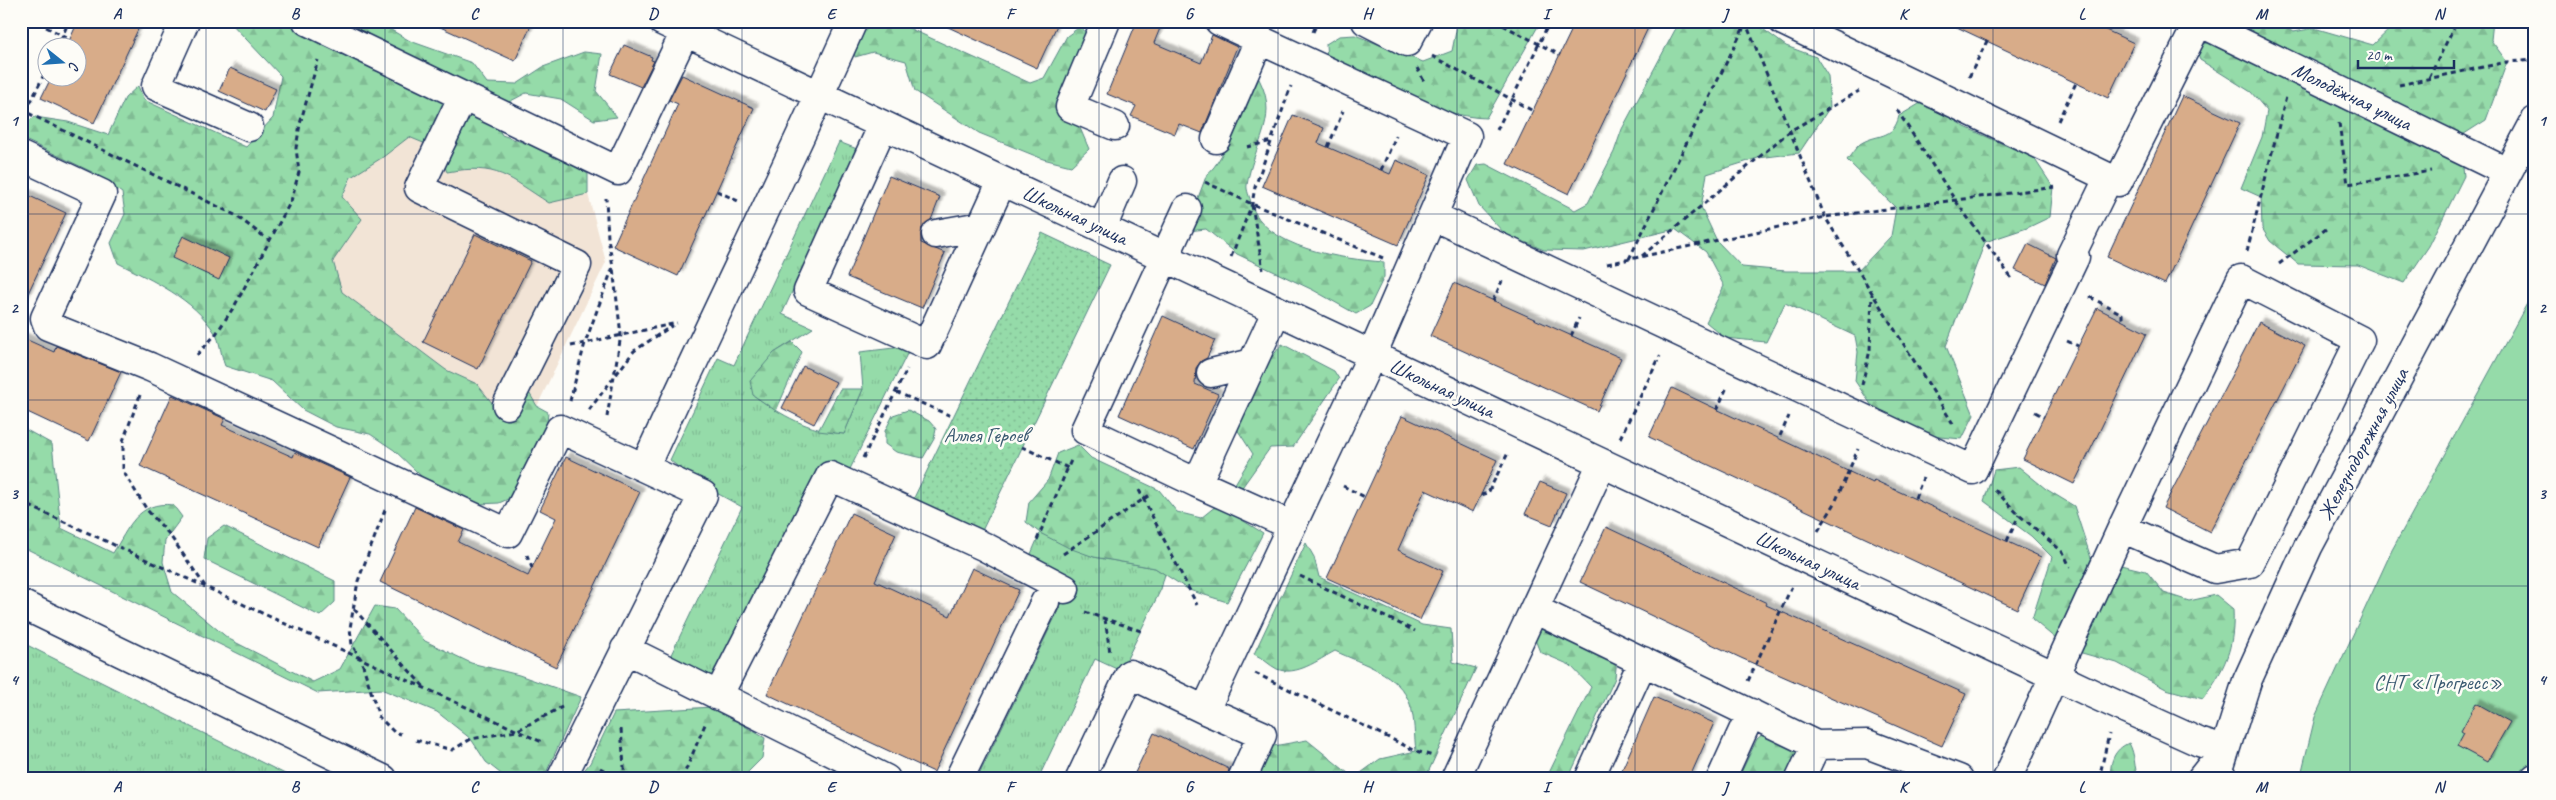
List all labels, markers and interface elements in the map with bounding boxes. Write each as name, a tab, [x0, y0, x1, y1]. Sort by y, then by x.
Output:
text: A	[113, 4, 123, 24]
text: B	[291, 4, 301, 24]
text: C	[470, 4, 480, 24]
text: D	[648, 4, 659, 24]
text: E	[827, 4, 838, 24]
text: F	[1006, 4, 1017, 24]
text: G	[1185, 4, 1195, 24]
text: H	[1362, 4, 1374, 24]
text: I	[1543, 4, 1553, 24]
text: J	[1721, 4, 1730, 24]
text: K	[1899, 4, 1911, 24]
text: L	[2079, 4, 2087, 24]
text: M	[2255, 4, 2269, 24]
text: N	[2434, 4, 2447, 24]
north arrow	[38, 38, 88, 88]
scale bar	[2358, 38, 2455, 70]
text: 20 m	[2366, 46, 2393, 65]
street label: Молодёжная улица	[2288, 56, 2417, 137]
text: С	[64, 60, 83, 73]
text: 1	[10, 111, 19, 131]
text: 1	[2538, 111, 2547, 131]
street label: Школьная улица	[1018, 179, 1134, 252]
text: 2	[10, 298, 19, 318]
text: 2	[2538, 298, 2547, 318]
street label: Школьная улица	[1385, 352, 1501, 425]
street label: Железнодорожная улица	[2312, 362, 2415, 525]
park label: Аллея Героев	[944, 422, 1033, 448]
text: 3	[10, 484, 19, 504]
text: 3	[2538, 484, 2547, 504]
street label: Школьная улица	[1751, 524, 1867, 597]
park label: СНТ «Прогресс»	[2374, 669, 2502, 695]
text: 4	[10, 670, 19, 690]
text: 4	[2538, 670, 2547, 690]
text: A	[113, 777, 123, 797]
text: B	[291, 777, 301, 797]
text: C	[470, 777, 480, 797]
text: D	[648, 777, 659, 797]
text: E	[827, 777, 838, 797]
text: F	[1006, 777, 1017, 797]
text: G	[1185, 777, 1195, 797]
text: H	[1362, 777, 1374, 797]
text: I	[1543, 777, 1553, 797]
text: J	[1721, 777, 1730, 797]
text: K	[1899, 777, 1911, 797]
text: L	[2079, 777, 2087, 797]
text: M	[2255, 777, 2269, 797]
text: N	[2434, 777, 2447, 797]

